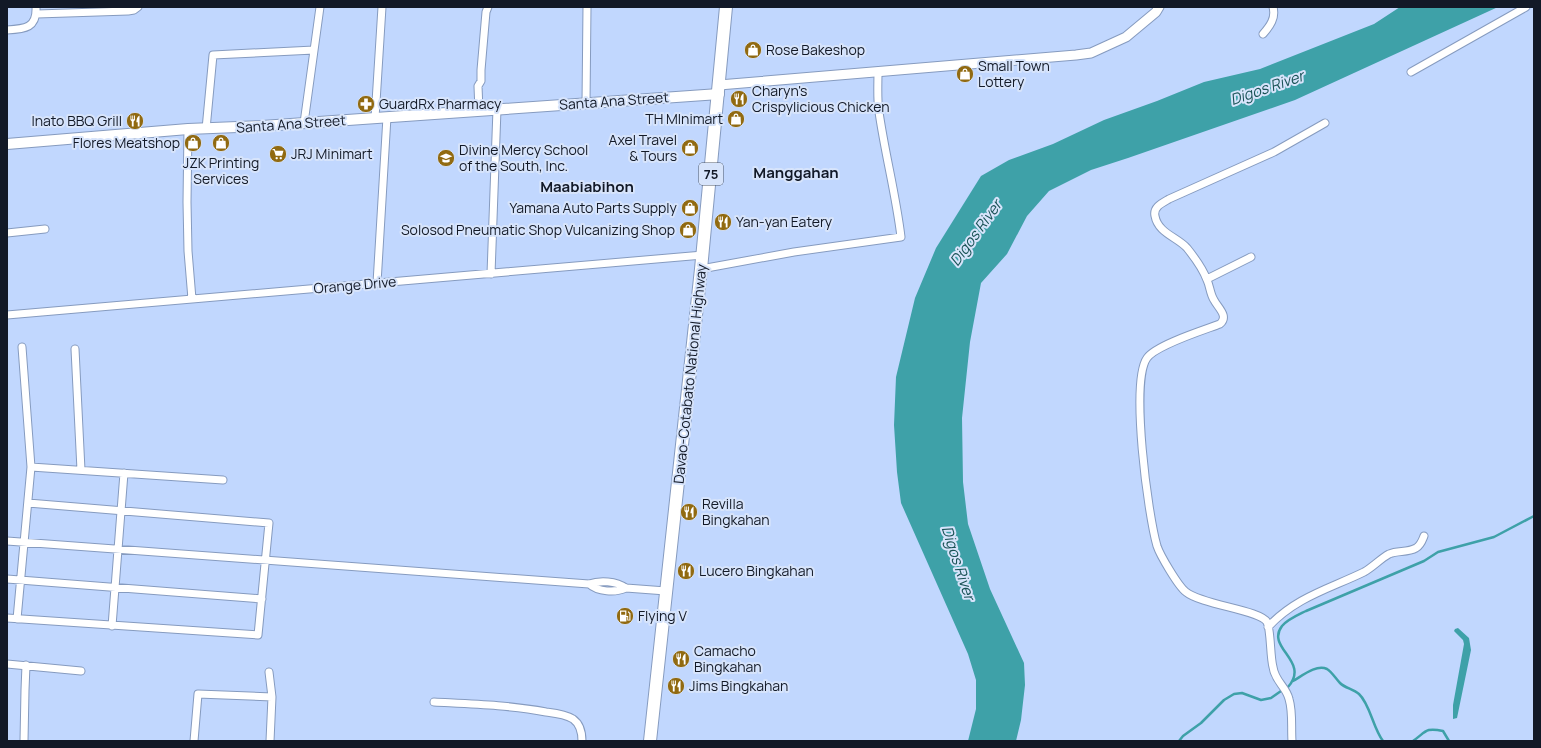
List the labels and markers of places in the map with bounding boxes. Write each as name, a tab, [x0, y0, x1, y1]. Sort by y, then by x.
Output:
shop icon: Rose Bakeshop	[743, 40, 763, 60]
place label: Rose Bakeshop	[766, 40, 865, 59]
place label: Small Town Lottery	[978, 56, 1050, 91]
shop icon: Small Town Lottery	[955, 64, 975, 84]
place label: Charyn's Crispylicious Chicken	[752, 81, 890, 116]
restaurant icon: Charyn's Crispylicious Chicken	[729, 89, 749, 109]
pharmacy icon: GuardRx Pharmacy	[356, 94, 376, 114]
place label: GuardRx Pharmacy	[379, 94, 502, 113]
place label: TH MInimart	[645, 109, 723, 128]
shop icon: TH MInimart	[726, 109, 746, 129]
place label: Inato BBQ Grill	[31, 111, 122, 130]
restaurant icon: Inato BBQ Grill	[125, 111, 145, 131]
place label: Axel Travel & Tours	[609, 130, 677, 165]
place label: Flores Meatshop	[73, 133, 180, 152]
shop icon: Flores Meatshop	[183, 133, 203, 153]
shop icon: JZK Printing Services	[211, 133, 231, 153]
shop icon: Axel Travel & Tours	[680, 138, 700, 158]
place label: Divine Mercy School of the South, Inc.	[459, 140, 588, 175]
supermarket icon: JRJ Minimart	[268, 144, 288, 164]
place label: JRJ Minimart	[291, 144, 373, 163]
school or university icon: Divine Mercy School of the South, Inc.	[436, 148, 456, 168]
place label: JZK Printing Services	[183, 153, 259, 188]
place label: Yamana Auto Parts Supply	[510, 198, 678, 217]
shop icon: Yamana Auto Parts Supply	[680, 198, 700, 218]
restaurant icon: Yan-yan Eatery	[713, 212, 733, 232]
place label: Yan-yan Eatery	[736, 212, 833, 231]
place label: Solosod Pneumatic Shop Vulcanizing Shop	[401, 220, 675, 239]
shop icon: Solosod Pneumatic Shop Vulcanizing Shop	[678, 220, 698, 240]
place label: Revilla Bingkahan	[702, 494, 770, 529]
restaurant icon: Revilla Bingkahan	[679, 502, 699, 522]
restaurant icon: Lucero Bingkahan	[676, 561, 696, 581]
place label: Lucero Bingkahan	[699, 561, 814, 580]
fuel station icon: Flying V	[615, 606, 635, 626]
place label: Flying V	[638, 606, 687, 625]
place label: Camacho Bingkahan	[694, 641, 762, 676]
restaurant icon: Camacho Bingkahan	[671, 649, 691, 669]
restaurant icon: Jims Bingkahan	[666, 676, 686, 696]
place label: Jims Bingkahan	[689, 676, 788, 695]

